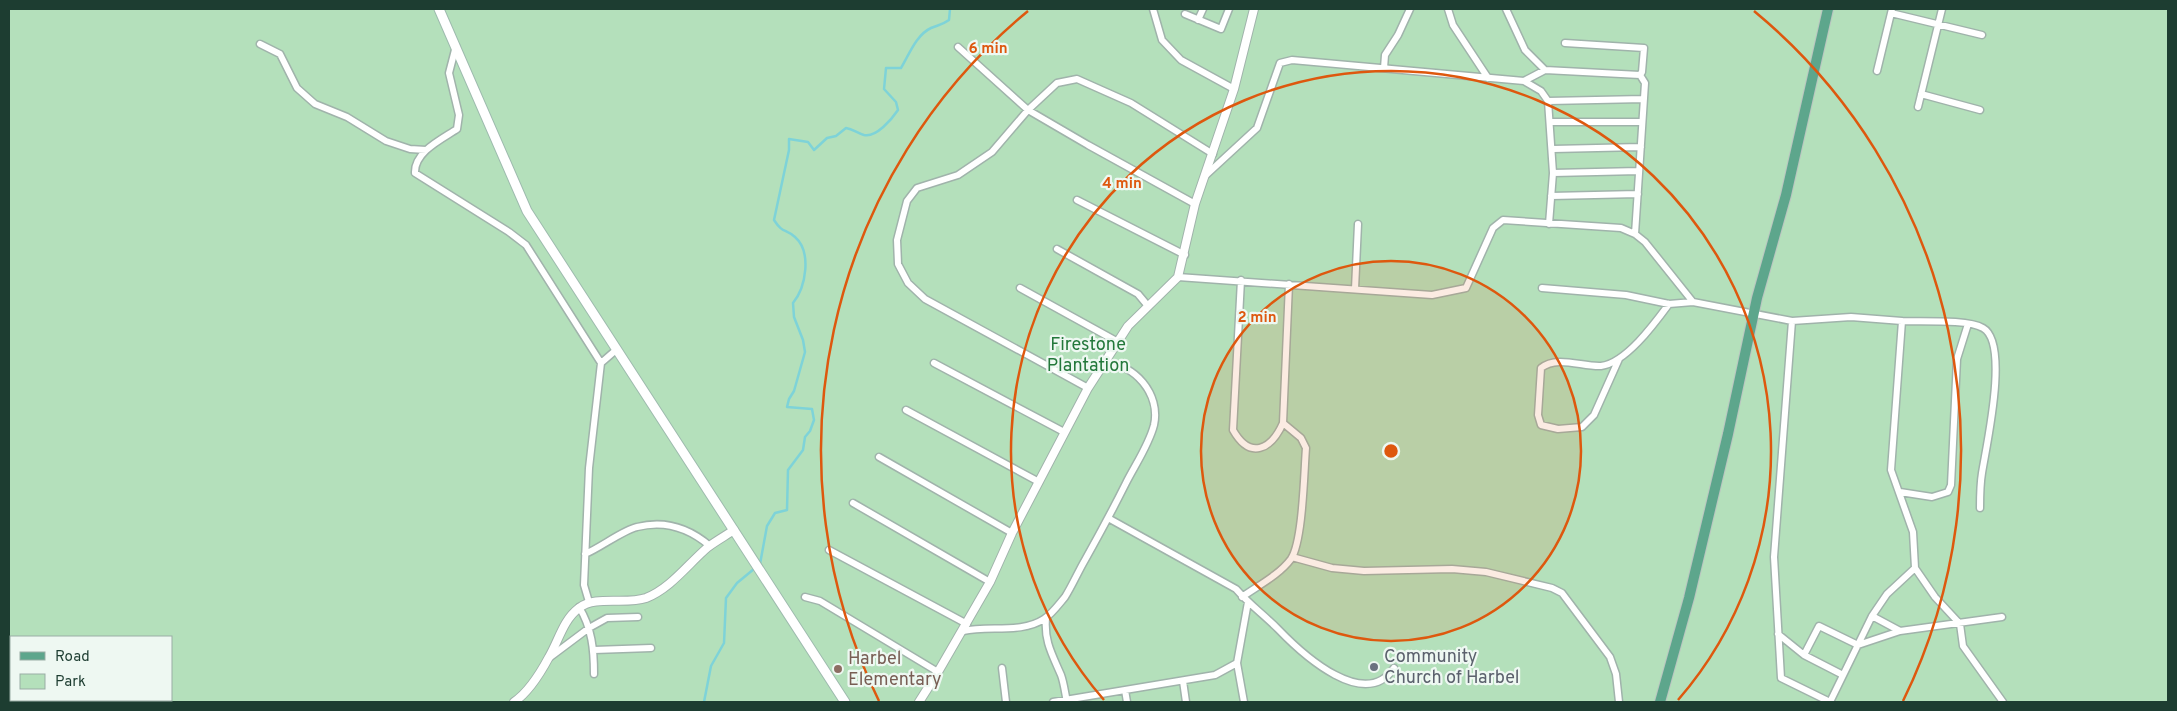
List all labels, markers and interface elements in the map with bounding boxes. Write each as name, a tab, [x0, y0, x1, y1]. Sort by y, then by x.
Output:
text: 6 min	[968, 40, 1008, 59]
text: 4 min	[1102, 175, 1142, 194]
text: 2 min	[1237, 309, 1277, 328]
park label: Firestone Plantation	[1047, 334, 1129, 378]
centre of rings	[1382, 442, 1400, 460]
legend	[10, 636, 172, 701]
place label: Community Church of Harbel	[1384, 646, 1520, 690]
text: Road	[55, 648, 90, 667]
place label: Harbel Elementary	[848, 648, 942, 692]
marker: Community Church of Harbel	[1368, 661, 1380, 673]
marker: Harbel Elementary	[832, 663, 844, 675]
text: Park	[55, 673, 86, 692]

